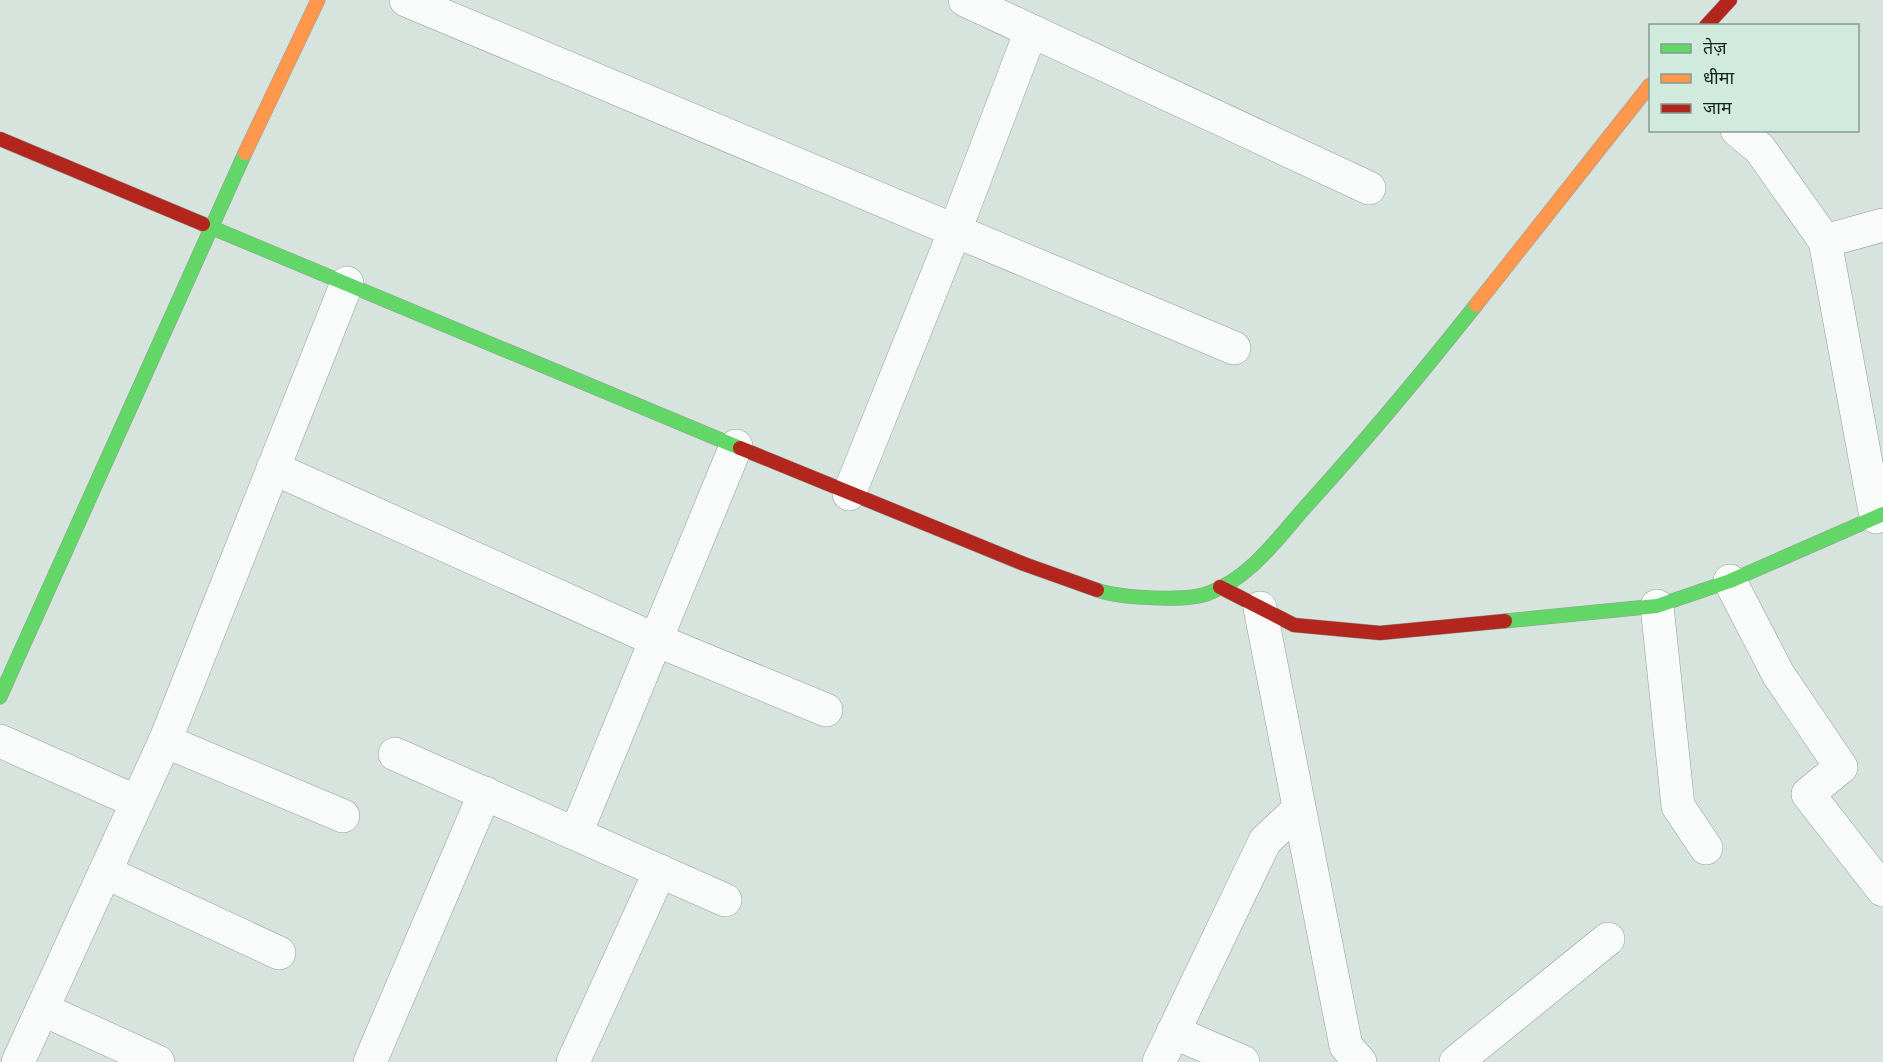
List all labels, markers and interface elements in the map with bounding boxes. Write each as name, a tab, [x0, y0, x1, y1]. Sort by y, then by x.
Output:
legend	[1649, 24, 1859, 132]
text: तेज़	[1703, 37, 1727, 59]
text: धीमा	[1703, 67, 1734, 89]
text: जाम	[1703, 97, 1733, 119]

